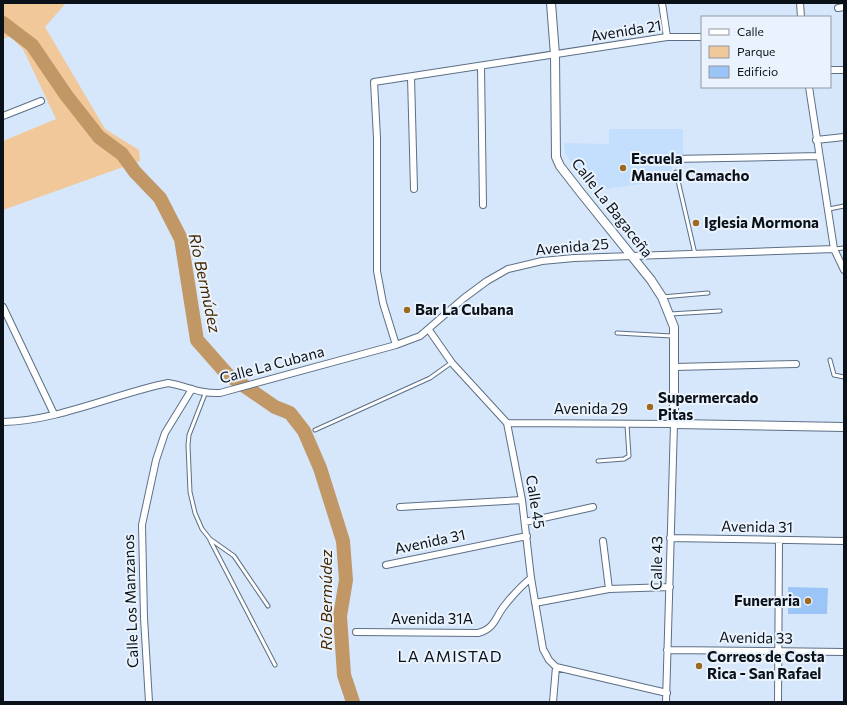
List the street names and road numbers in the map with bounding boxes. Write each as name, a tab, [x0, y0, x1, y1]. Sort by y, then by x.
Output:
street label: Avenida 21	[589, 16, 663, 45]
street label: Calle La Bagaceña	[568, 154, 657, 261]
street label: Avenida 25	[534, 234, 610, 258]
street label: Calle La Cubana	[217, 341, 326, 387]
street label: Avenida 29	[554, 399, 628, 417]
street label: Calle 45	[523, 474, 549, 530]
street label: Avenida 31	[721, 516, 793, 536]
street label: Avenida 31	[393, 525, 467, 557]
street label: Calle Los Manzanos	[119, 534, 141, 668]
street label: Calle 43	[647, 536, 665, 590]
street label: Avenida 31A	[391, 609, 473, 627]
street label: Avenida 33	[719, 627, 793, 647]

